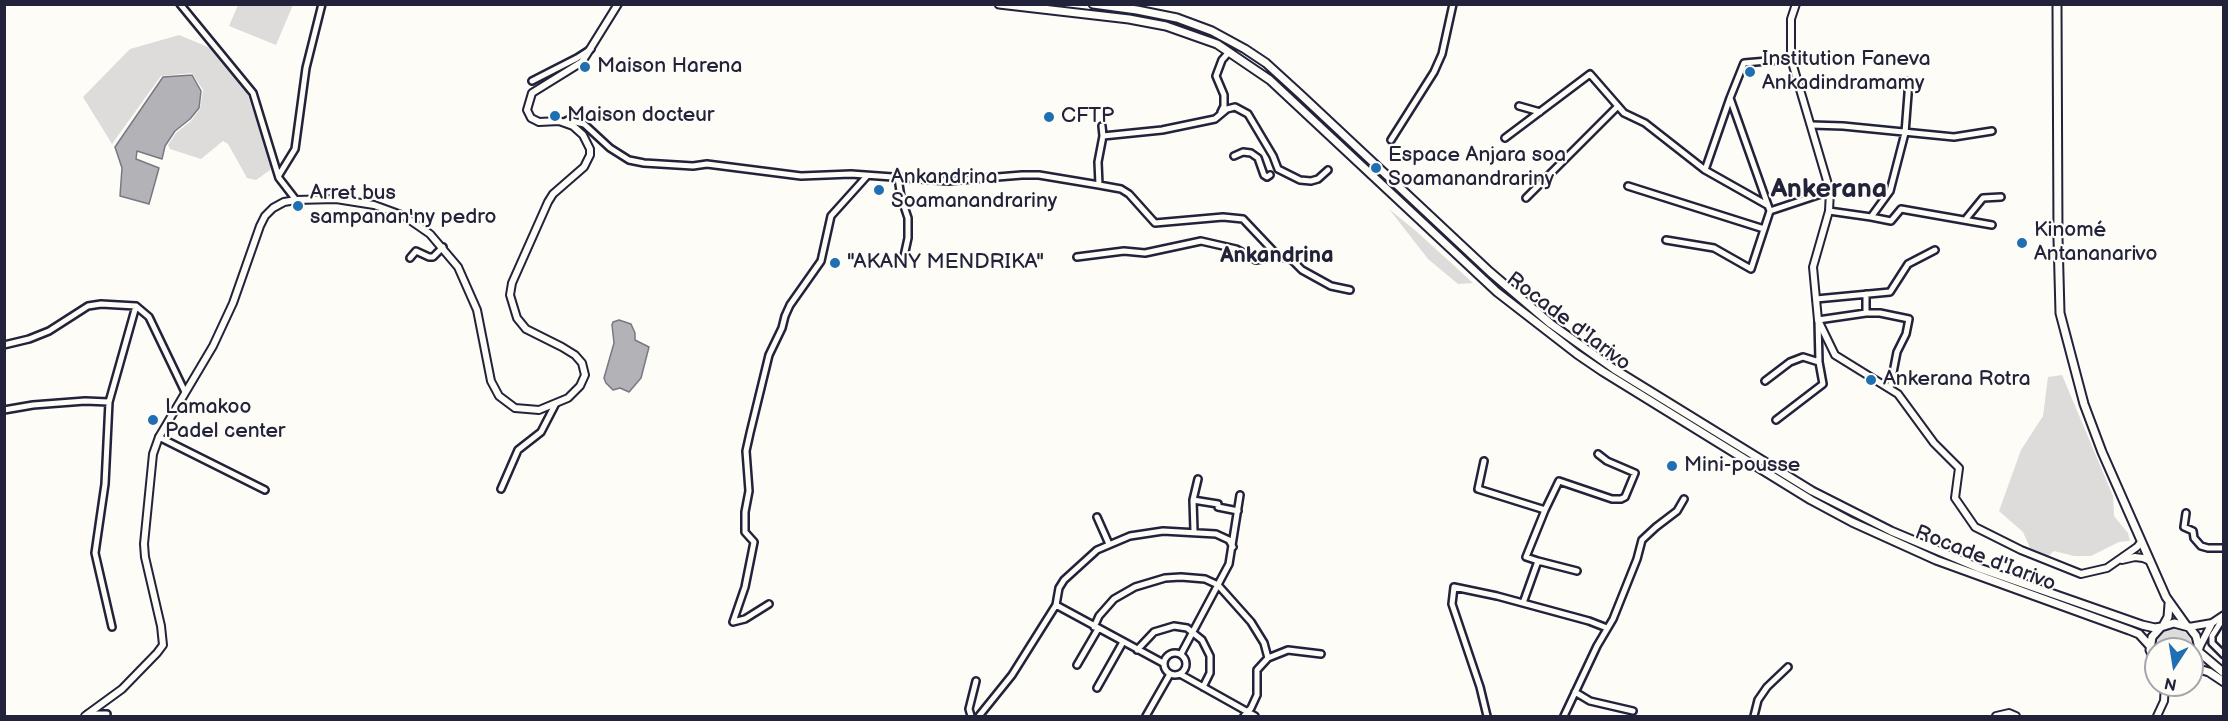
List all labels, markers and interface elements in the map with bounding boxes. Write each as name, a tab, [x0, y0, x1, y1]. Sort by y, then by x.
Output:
place label: Institution Faneva Ankadindramamy	[1762, 47, 1931, 97]
place label: Maison Harena	[597, 54, 742, 80]
marker: Maison Harena	[578, 60, 592, 74]
marker: Institution Faneva Ankadindramamy	[1743, 65, 1757, 79]
place label: Maison docteur	[567, 103, 714, 129]
place label: CFTP	[1061, 104, 1114, 130]
marker: Maison docteur	[548, 109, 562, 123]
marker: CFTP	[1042, 110, 1056, 124]
place label: Espace Anjara soa Soamanandrariny	[1388, 143, 1566, 193]
marker: Espace Anjara soa Soamanandrariny	[1369, 161, 1383, 175]
place label: Ankandrina Soamanandrariny	[891, 165, 1057, 215]
district label: Ankerana	[1771, 174, 1887, 206]
place label: Arret bus sampanan'ny pedro	[310, 181, 496, 231]
marker: Ankandrina Soamanandrariny	[872, 183, 886, 197]
marker: Arret bus sampanan'ny pedro	[291, 199, 305, 213]
place label: Kinomé Antananarivo	[2034, 218, 2157, 268]
marker: Kinomé Antananarivo	[2015, 236, 2029, 250]
district label: Ankandrina	[1220, 243, 1334, 269]
place label: "AKANY MENDRIKA"	[847, 250, 1044, 276]
marker: "AKANY MENDRIKA"	[828, 256, 842, 270]
street label: Rocade d'Iarivo	[1501, 267, 1635, 377]
place label: Ankerana Rotra	[1883, 367, 2031, 393]
marker: Ankerana Rotra	[1864, 373, 1878, 387]
place label: Lamakoo Padel center	[165, 395, 285, 445]
marker: Lamakoo Padel center	[146, 413, 160, 427]
place label: Mini-pousse	[1684, 453, 1800, 479]
marker: Mini-pousse	[1665, 459, 1679, 473]
street label: Rocade d'Iarivo	[1911, 521, 2059, 597]
north arrow	[2144, 637, 2204, 697]
text: N	[2163, 673, 2178, 694]

